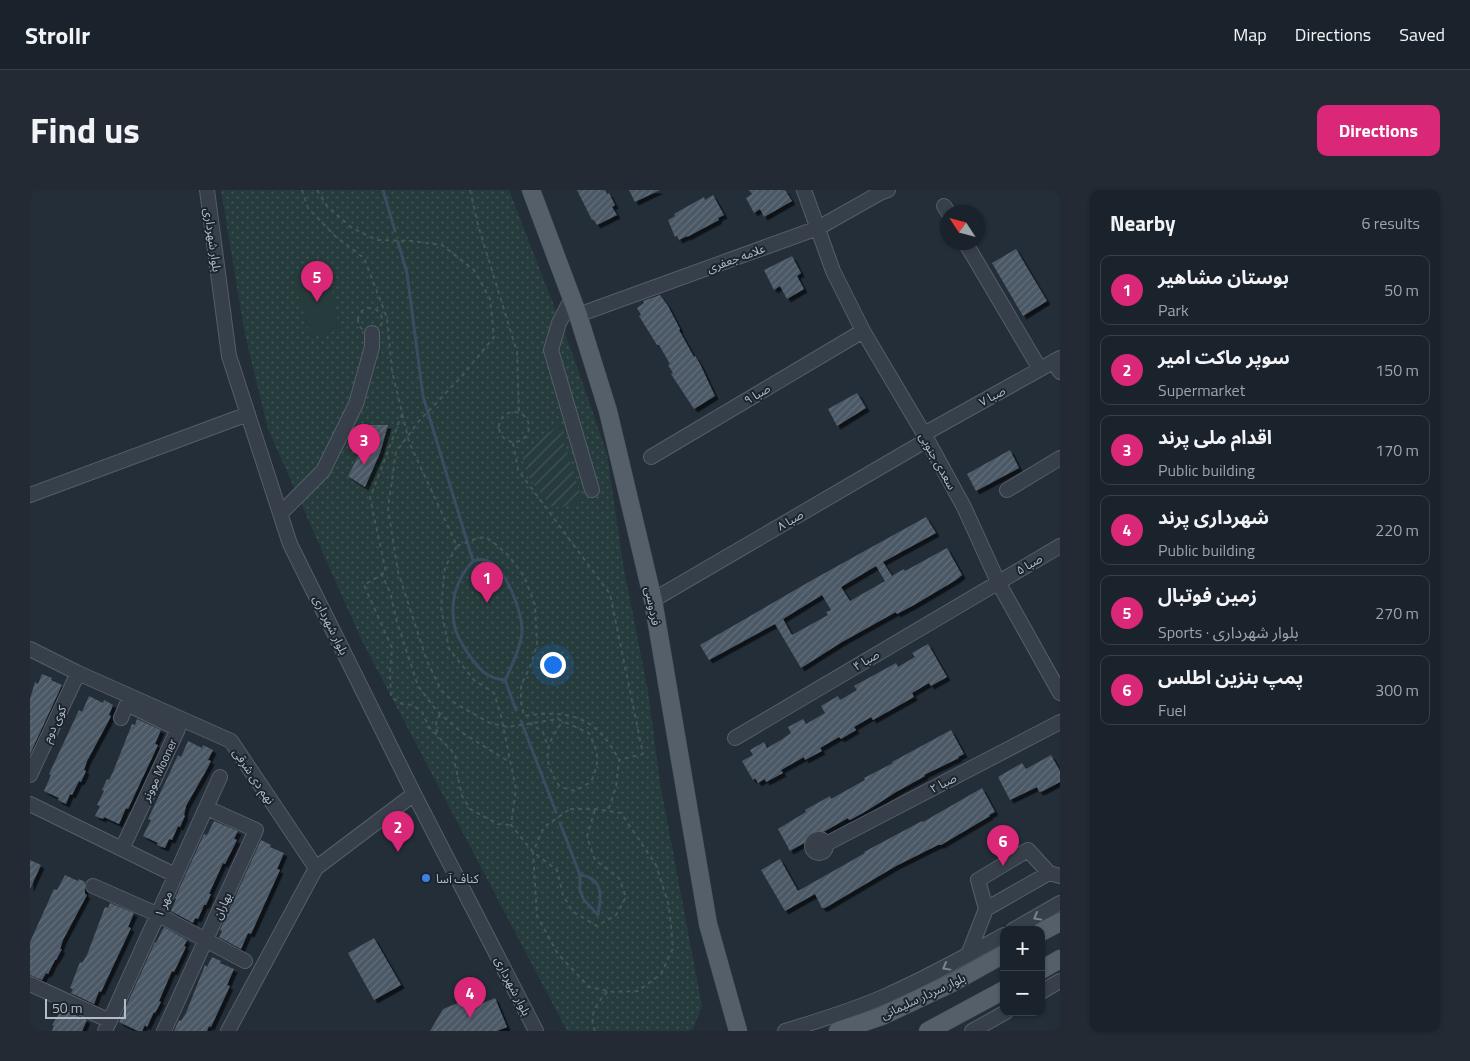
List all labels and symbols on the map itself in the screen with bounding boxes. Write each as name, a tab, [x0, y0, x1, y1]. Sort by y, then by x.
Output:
north arrow	[940, 205, 985, 250]
street label: بلوار شهرداری	[199, 207, 227, 273]
street label: علامه جعفری	[704, 239, 768, 277]
pin: 5	[301, 261, 333, 302]
street label: صبا ۹	[740, 379, 774, 409]
street label: صبا ۷	[975, 381, 1009, 411]
pin: 3	[348, 424, 380, 465]
street label: سعدی جنوبی	[914, 429, 962, 493]
street label: صبا ۸	[773, 505, 807, 535]
street label: صبا ۵	[1012, 549, 1046, 579]
pin: 1	[471, 562, 503, 603]
street label: فردوسی	[640, 585, 666, 627]
street label: بلوار شهرداری	[308, 592, 354, 658]
street label: صبا ۴	[849, 645, 883, 675]
your location	[540, 652, 566, 678]
street label: کوی دوم	[37, 701, 72, 746]
street label: موونر Mooner	[136, 735, 182, 805]
street label: نهم دی شرقی	[228, 744, 280, 808]
street label: صبا ۲	[926, 768, 960, 798]
pin: 2	[382, 811, 414, 852]
pin: 6	[987, 825, 1019, 866]
place label: کناف آسا	[436, 869, 480, 888]
marker: کناف آسا	[420, 872, 432, 884]
street label: مهر ۱	[149, 888, 177, 920]
street label: بهاران	[208, 889, 236, 923]
one-way arrow	[1033, 910, 1042, 920]
street label: بلوار شهرداری	[490, 953, 536, 1019]
one-way arrow	[942, 961, 951, 971]
street label: بلوار سردار سلیمانی	[877, 968, 969, 1024]
pin: 4	[454, 977, 486, 1018]
scale bar	[45, 996, 126, 1019]

